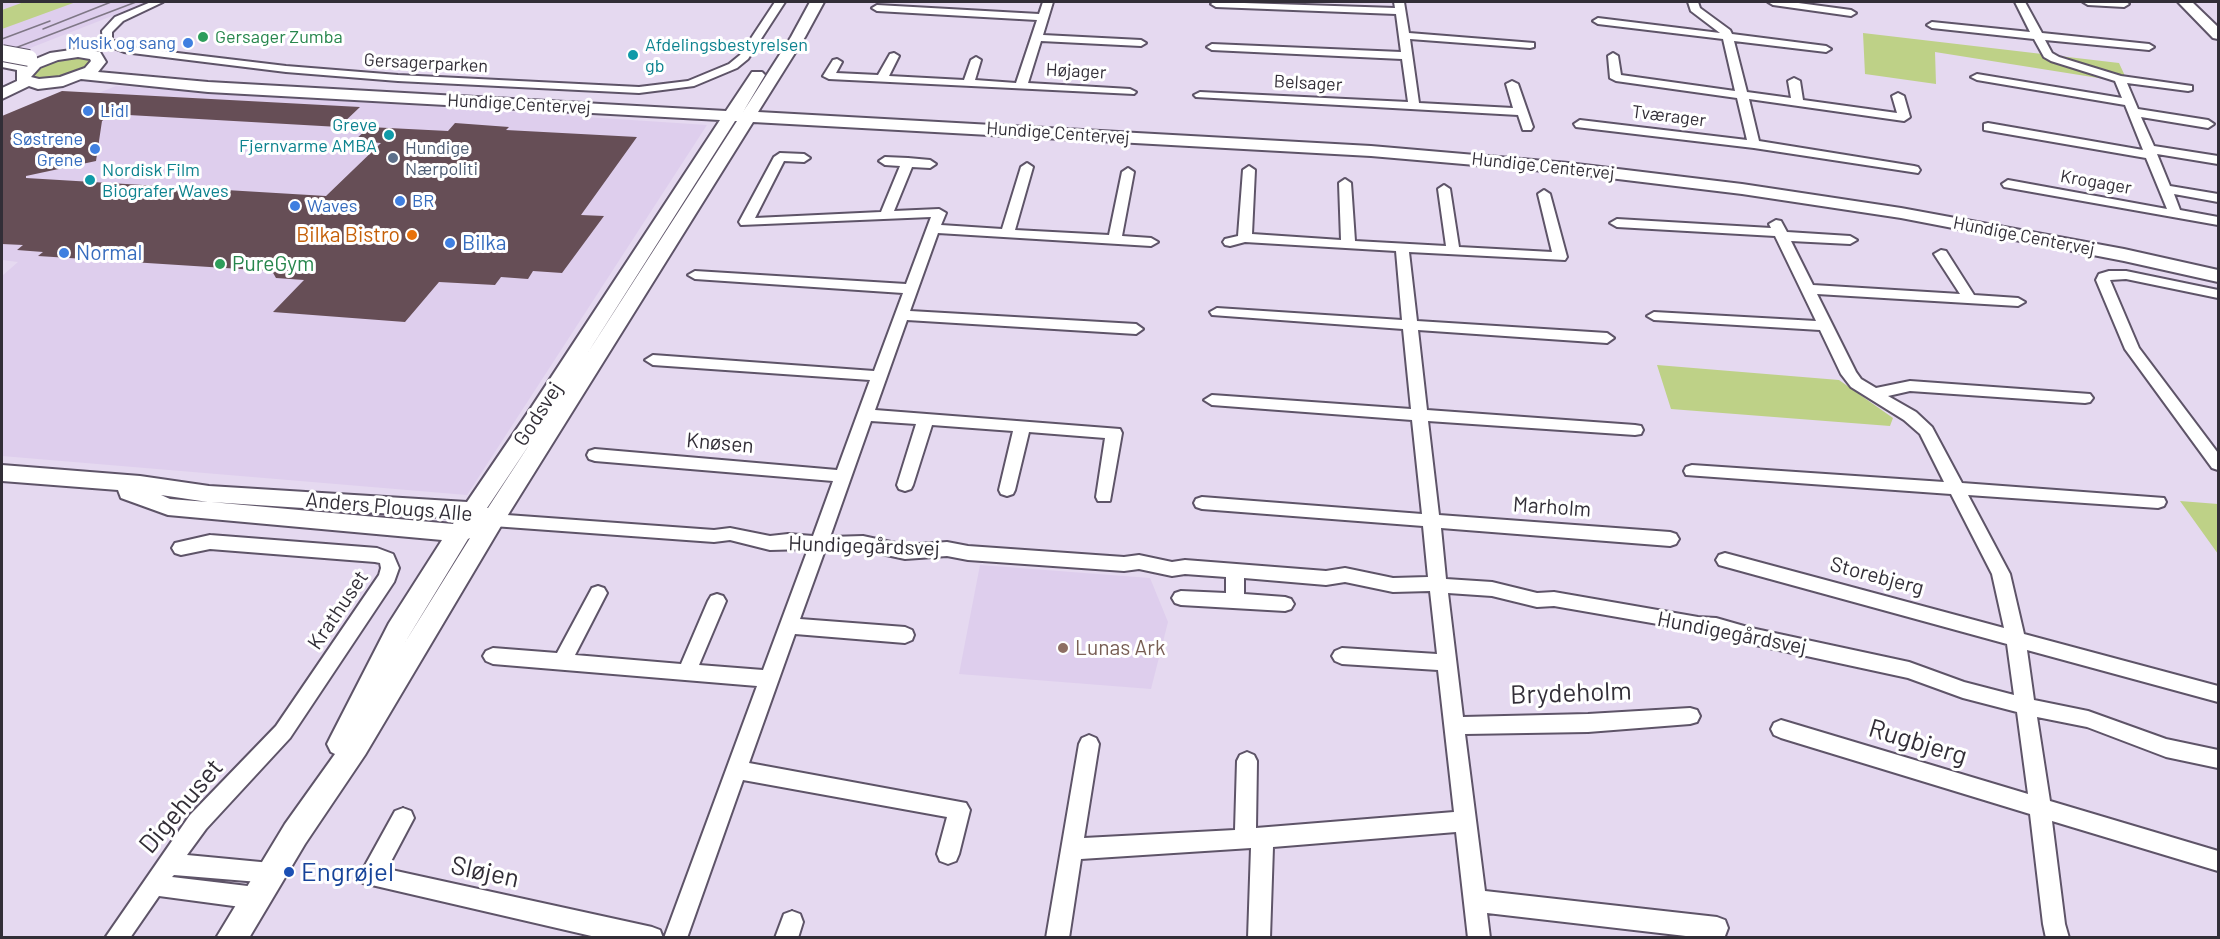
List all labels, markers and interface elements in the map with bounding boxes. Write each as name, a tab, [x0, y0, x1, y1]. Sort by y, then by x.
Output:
place label: Gersager Zumba	[215, 26, 343, 48]
marker: Gersager Zumba	[196, 30, 210, 44]
place label: Musik og sang	[67, 32, 176, 54]
place label: Afdelingsbestyrelsen gb	[645, 34, 808, 76]
marker: Musik og sang	[181, 36, 195, 50]
marker: Afdelingsbestyrelsen gb	[626, 48, 640, 62]
street label: Gersagerparken	[363, 49, 489, 77]
street label: Højager	[1045, 59, 1107, 83]
street label: Belsager	[1273, 70, 1343, 96]
street label: Hundige Centervej	[447, 89, 591, 119]
place label: Lidl	[100, 100, 129, 122]
street label: Tværager	[1631, 101, 1707, 131]
marker: Lidl	[81, 104, 95, 118]
place label: Greve Fjernvarme AMBA	[239, 114, 377, 156]
street label: Hundige Centervej	[986, 117, 1130, 149]
place label: Søstrene Grene	[13, 128, 83, 170]
marker: Greve Fjernvarme AMBA	[382, 128, 396, 142]
place label: Hundige Nærpoliti	[405, 137, 478, 180]
marker: Søstrene Grene	[88, 142, 102, 156]
street label: Hundige Centervej	[1470, 148, 1616, 184]
marker: Hundige Nærpoliti	[386, 151, 400, 165]
place label: Nordisk Film Biografer Waves	[102, 159, 229, 201]
street label: Krogager	[2059, 165, 2133, 199]
marker: Nordisk Film Biografer Waves	[83, 173, 97, 187]
place label: BR	[412, 190, 434, 212]
marker: BR	[393, 194, 407, 208]
place label: Waves	[307, 195, 357, 217]
marker: Waves	[288, 199, 302, 213]
street label: Hundige Centervej	[1951, 212, 2097, 260]
place label: Bilka Bistro	[296, 222, 400, 248]
marker: Bilka Bistro	[405, 228, 419, 242]
place label: Bilka	[462, 230, 506, 256]
marker: Bilka	[443, 236, 457, 250]
place label: Normal	[76, 240, 142, 266]
marker: Normal	[57, 246, 71, 260]
place label: PureGym	[232, 251, 314, 277]
marker: PureGym	[213, 257, 227, 271]
street label: Godsvej	[508, 377, 568, 451]
street label: Knøsen	[685, 427, 755, 459]
street label: Anders Plougs Alle	[305, 487, 473, 527]
street label: Marholm	[1512, 492, 1592, 522]
street label: Hundigegårdsvej	[788, 531, 940, 561]
street label: Storebjerg	[1827, 551, 1927, 601]
street label: Krathuset	[302, 566, 374, 654]
street label: Hundigegårdsvej	[1655, 606, 1809, 660]
place label: Lunas Ark	[1075, 635, 1165, 661]
marker: Lunas Ark	[1056, 641, 1070, 655]
street label: Brydeholm	[1510, 675, 1632, 711]
street label: Rugbjerg	[1865, 712, 1971, 772]
street label: Digehuset	[132, 752, 230, 860]
street label: Sløjen	[448, 850, 522, 894]
place label: Engrøjel	[301, 856, 394, 888]
marker: Engrøjel	[282, 865, 296, 879]

